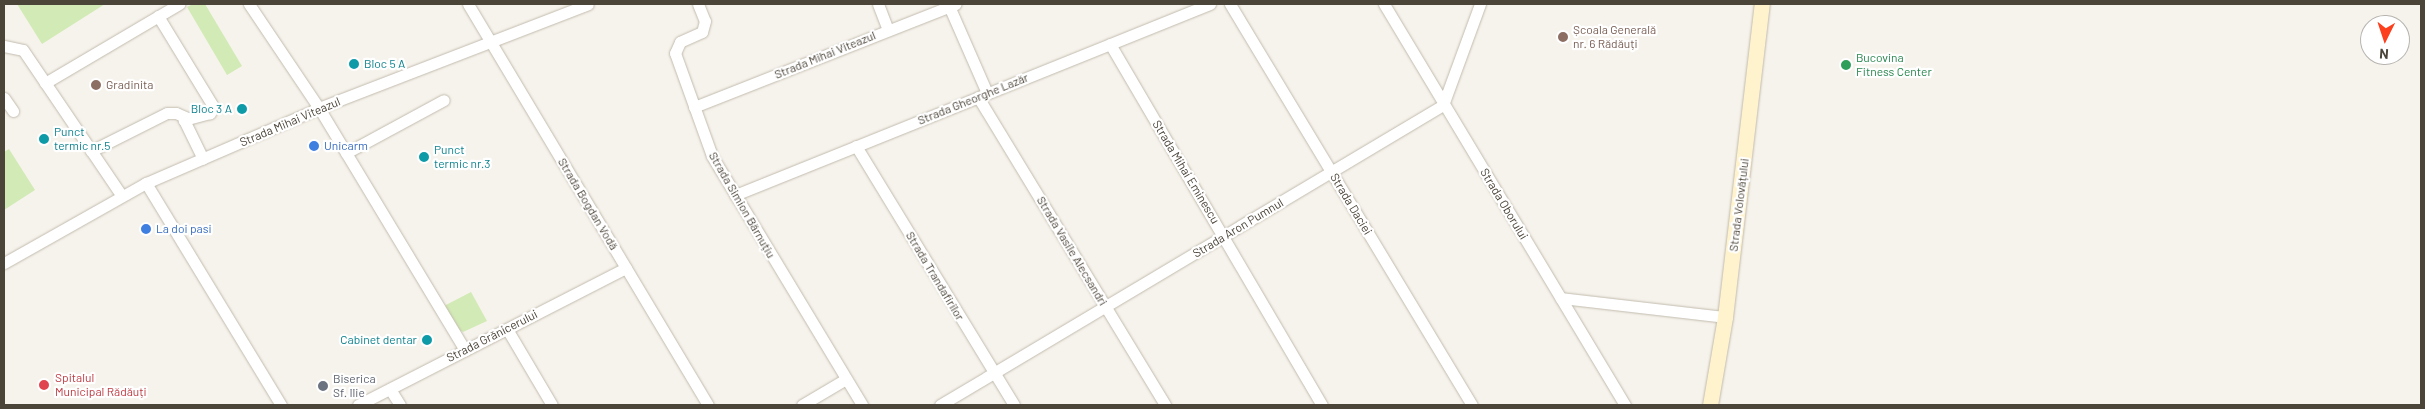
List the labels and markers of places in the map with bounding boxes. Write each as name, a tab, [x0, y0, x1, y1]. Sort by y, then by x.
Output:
place label: Școala Generală nr. 6 Rădăuți	[1573, 23, 1656, 51]
marker: Școala Generală nr. 6 Rădăuți	[1557, 31, 1569, 43]
place label: Bucovina Fitness Center	[1856, 51, 1932, 79]
place label: Bloc 5 A	[364, 57, 405, 71]
marker: Bloc 5 A	[348, 58, 360, 70]
marker: Bucovina Fitness Center	[1840, 59, 1852, 71]
place label: Gradinita	[106, 78, 153, 92]
marker: Gradinita	[90, 79, 102, 91]
place label: Bloc 3 A	[191, 102, 232, 116]
marker: Bloc 3 A	[236, 103, 248, 115]
place label: Punct termic nr.5	[54, 125, 111, 153]
marker: Punct termic nr.5	[38, 133, 50, 145]
place label: Unicarm	[324, 139, 368, 153]
marker: Unicarm	[308, 140, 320, 152]
place label: Punct termic nr.3	[434, 143, 491, 171]
marker: Punct termic nr.3	[418, 151, 430, 163]
place label: La doi pasi	[156, 222, 211, 236]
marker: La doi pasi	[140, 223, 152, 235]
place label: Cabinet dentar	[340, 333, 417, 347]
marker: Cabinet dentar	[421, 334, 433, 346]
place label: Spitalul Municipal Rădăuți	[55, 371, 147, 399]
place label: Biserica Sf. Ilie	[333, 372, 376, 400]
marker: Spitalul Municipal Rădăuți	[37, 378, 51, 392]
marker: Biserica Sf. Ilie	[317, 380, 329, 392]

